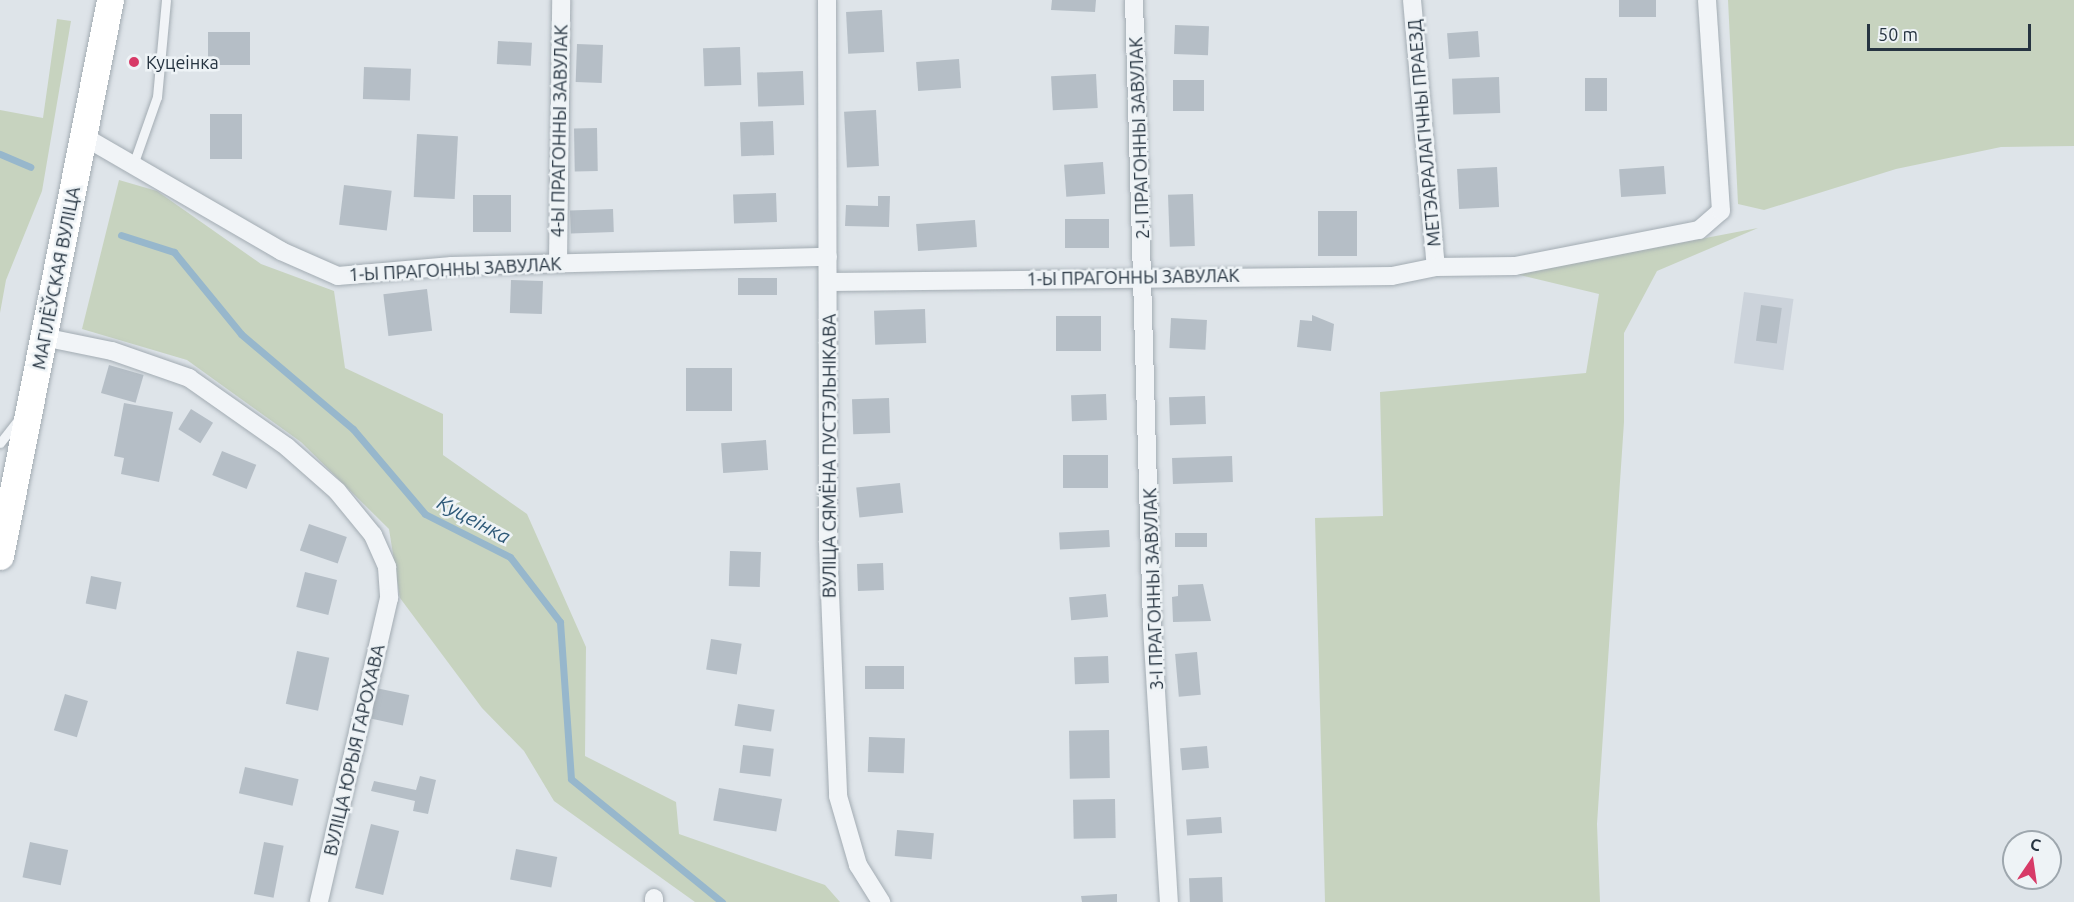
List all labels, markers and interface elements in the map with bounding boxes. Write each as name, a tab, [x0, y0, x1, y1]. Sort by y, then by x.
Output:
scale bar	[1870, 12, 2034, 50]
street label: МЕТЭАРАЛАГІЧНЫ ПРАЕЗД	[1403, 18, 1445, 248]
street label: 4-Ы ПРАГОННЫ ЗАВУЛАК	[546, 24, 572, 238]
text: 50 m	[1878, 24, 1918, 44]
street label: 2-І ПРАГОННЫ ЗАВУЛАК	[1125, 36, 1153, 240]
place label: Куцеінка	[146, 51, 219, 73]
marker: Куцеінка	[127, 55, 141, 69]
street label: МАГІЛЁЎСКАЯ ВУЛІЦА	[28, 185, 84, 371]
street label: 1-Ы ПРАГОННЫ ЗАВУЛАК	[348, 253, 562, 285]
street label: 1-Ы ПРАГОННЫ ЗАВУЛАК	[1026, 264, 1240, 290]
street label: ВУЛІЦА СЯМЁНА ПУСТЭЛЬНІКАВА	[818, 314, 840, 598]
street label: 3-І ПРАГОННЫ ЗАВУЛАК	[1139, 487, 1167, 691]
water label: Куцеінка	[433, 490, 515, 548]
street label: ВУЛІЦА ЮРЫЯ ГАРОХАВА	[319, 642, 389, 858]
north arrow	[2002, 830, 2062, 890]
text: С	[2029, 834, 2043, 854]

